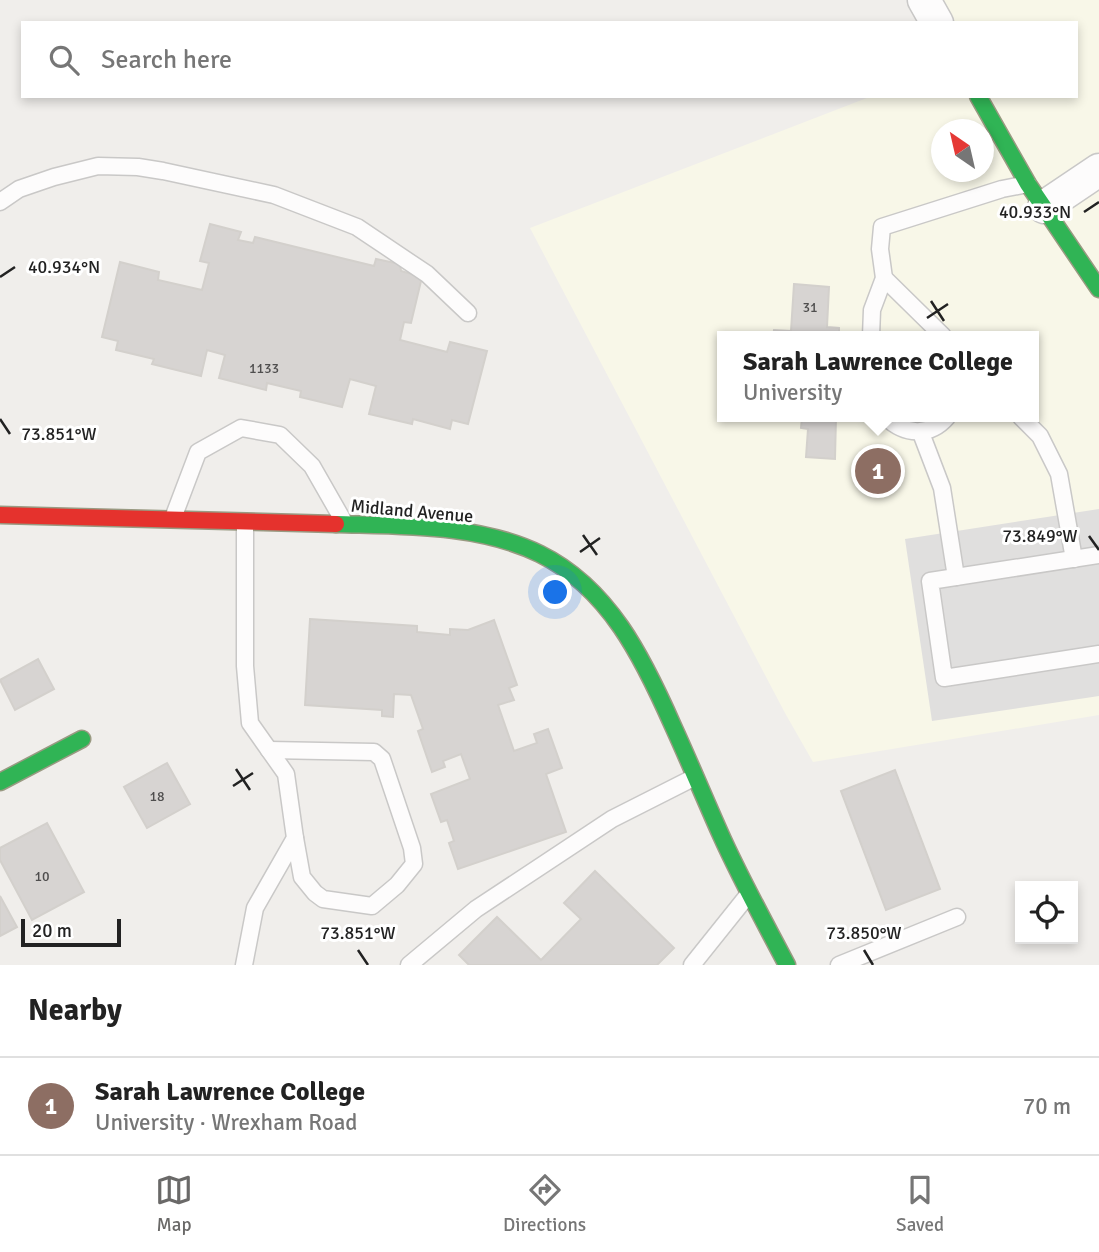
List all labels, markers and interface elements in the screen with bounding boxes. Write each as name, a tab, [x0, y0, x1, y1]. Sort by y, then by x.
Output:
search box	[21, 21, 1078, 98]
icon: search	[45, 41, 83, 79]
text: Search here	[101, 44, 232, 76]
north arrow	[931, 119, 994, 182]
text: 40.933°N	[999, 201, 1071, 223]
text: 40.934°N	[28, 256, 100, 278]
house number: 31	[802, 299, 818, 316]
popup	[717, 331, 1039, 422]
text: Sarah Lawrence College	[743, 346, 1013, 378]
house number: 1133	[249, 360, 279, 377]
text: University	[743, 378, 842, 407]
text: 73.851°W	[21, 423, 97, 445]
pin: 1	[855, 445, 901, 497]
street label: Midland Avenue	[350, 495, 474, 527]
text: 73.849°W	[1002, 525, 1078, 547]
your location	[538, 575, 572, 609]
house number: 18	[149, 788, 165, 805]
house number: 10	[34, 868, 50, 885]
map controls	[1015, 881, 1078, 944]
button: locate	[1015, 881, 1078, 944]
scale bar	[21, 916, 121, 948]
text: 20 m	[32, 919, 72, 943]
text: 73.851°W	[320, 922, 396, 944]
text: 73.850°W	[826, 922, 902, 944]
text: Nearby	[28, 992, 122, 1029]
text: Sarah Lawrence College	[95, 1076, 365, 1108]
text: 1	[45, 1092, 57, 1121]
text: 70 m	[1023, 1092, 1071, 1121]
text: University · Wrexham Road	[95, 1108, 357, 1137]
tab: Map	[155, 1171, 193, 1237]
tab: Directions	[503, 1171, 586, 1237]
tab: Saved	[896, 1171, 944, 1237]

